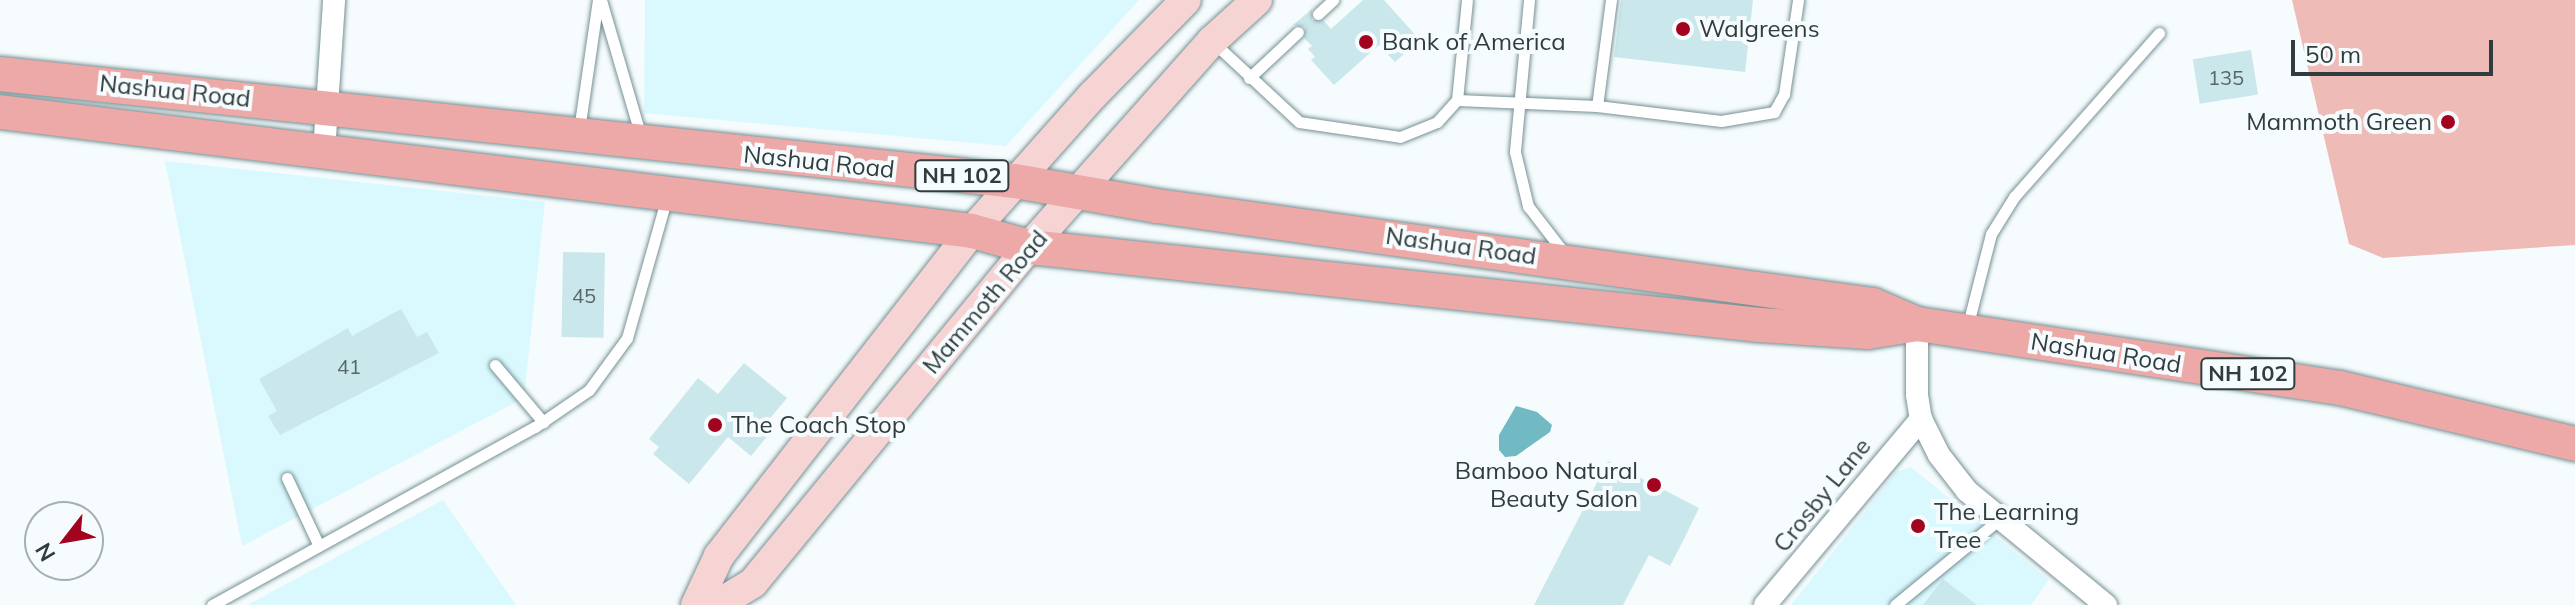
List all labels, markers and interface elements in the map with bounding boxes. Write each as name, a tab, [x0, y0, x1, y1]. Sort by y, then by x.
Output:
place label: Walgreens	[1699, 15, 1820, 43]
marker: Walgreens	[1674, 20, 1692, 38]
scale bar	[2295, 24, 2497, 74]
place label: Bank of America	[1382, 28, 1566, 56]
marker: Bank of America	[1357, 33, 1375, 51]
text: 50 m	[2305, 39, 2361, 69]
house number: 135	[2208, 65, 2244, 89]
street label: Nashua Road	[98, 69, 252, 113]
place label: Mammoth Green	[2246, 108, 2432, 136]
marker: Mammoth Green	[2439, 113, 2457, 131]
street label: Nashua Road	[742, 140, 896, 184]
road number: NH 102	[914, 158, 1010, 194]
street label: Nashua Road	[1384, 221, 1538, 271]
street label: Mammoth Road	[917, 224, 1053, 380]
house number: 45	[572, 283, 596, 307]
street label: Nashua Road	[2029, 327, 2183, 379]
house number: 41	[337, 354, 361, 378]
road number: NH 102	[2200, 356, 2296, 392]
place label: The Coach Stop	[731, 411, 906, 439]
marker: The Coach Stop	[706, 416, 724, 434]
street label: Crosby Lane	[1767, 432, 1877, 558]
place label: Bamboo Natural Beauty Salon	[1455, 457, 1638, 513]
marker: Bamboo Natural Beauty Salon	[1645, 476, 1663, 494]
place label: The Learning Tree	[1934, 498, 2079, 554]
north arrow	[24, 501, 104, 581]
marker: The Learning Tree	[1909, 517, 1927, 535]
text: N	[29, 538, 61, 567]

